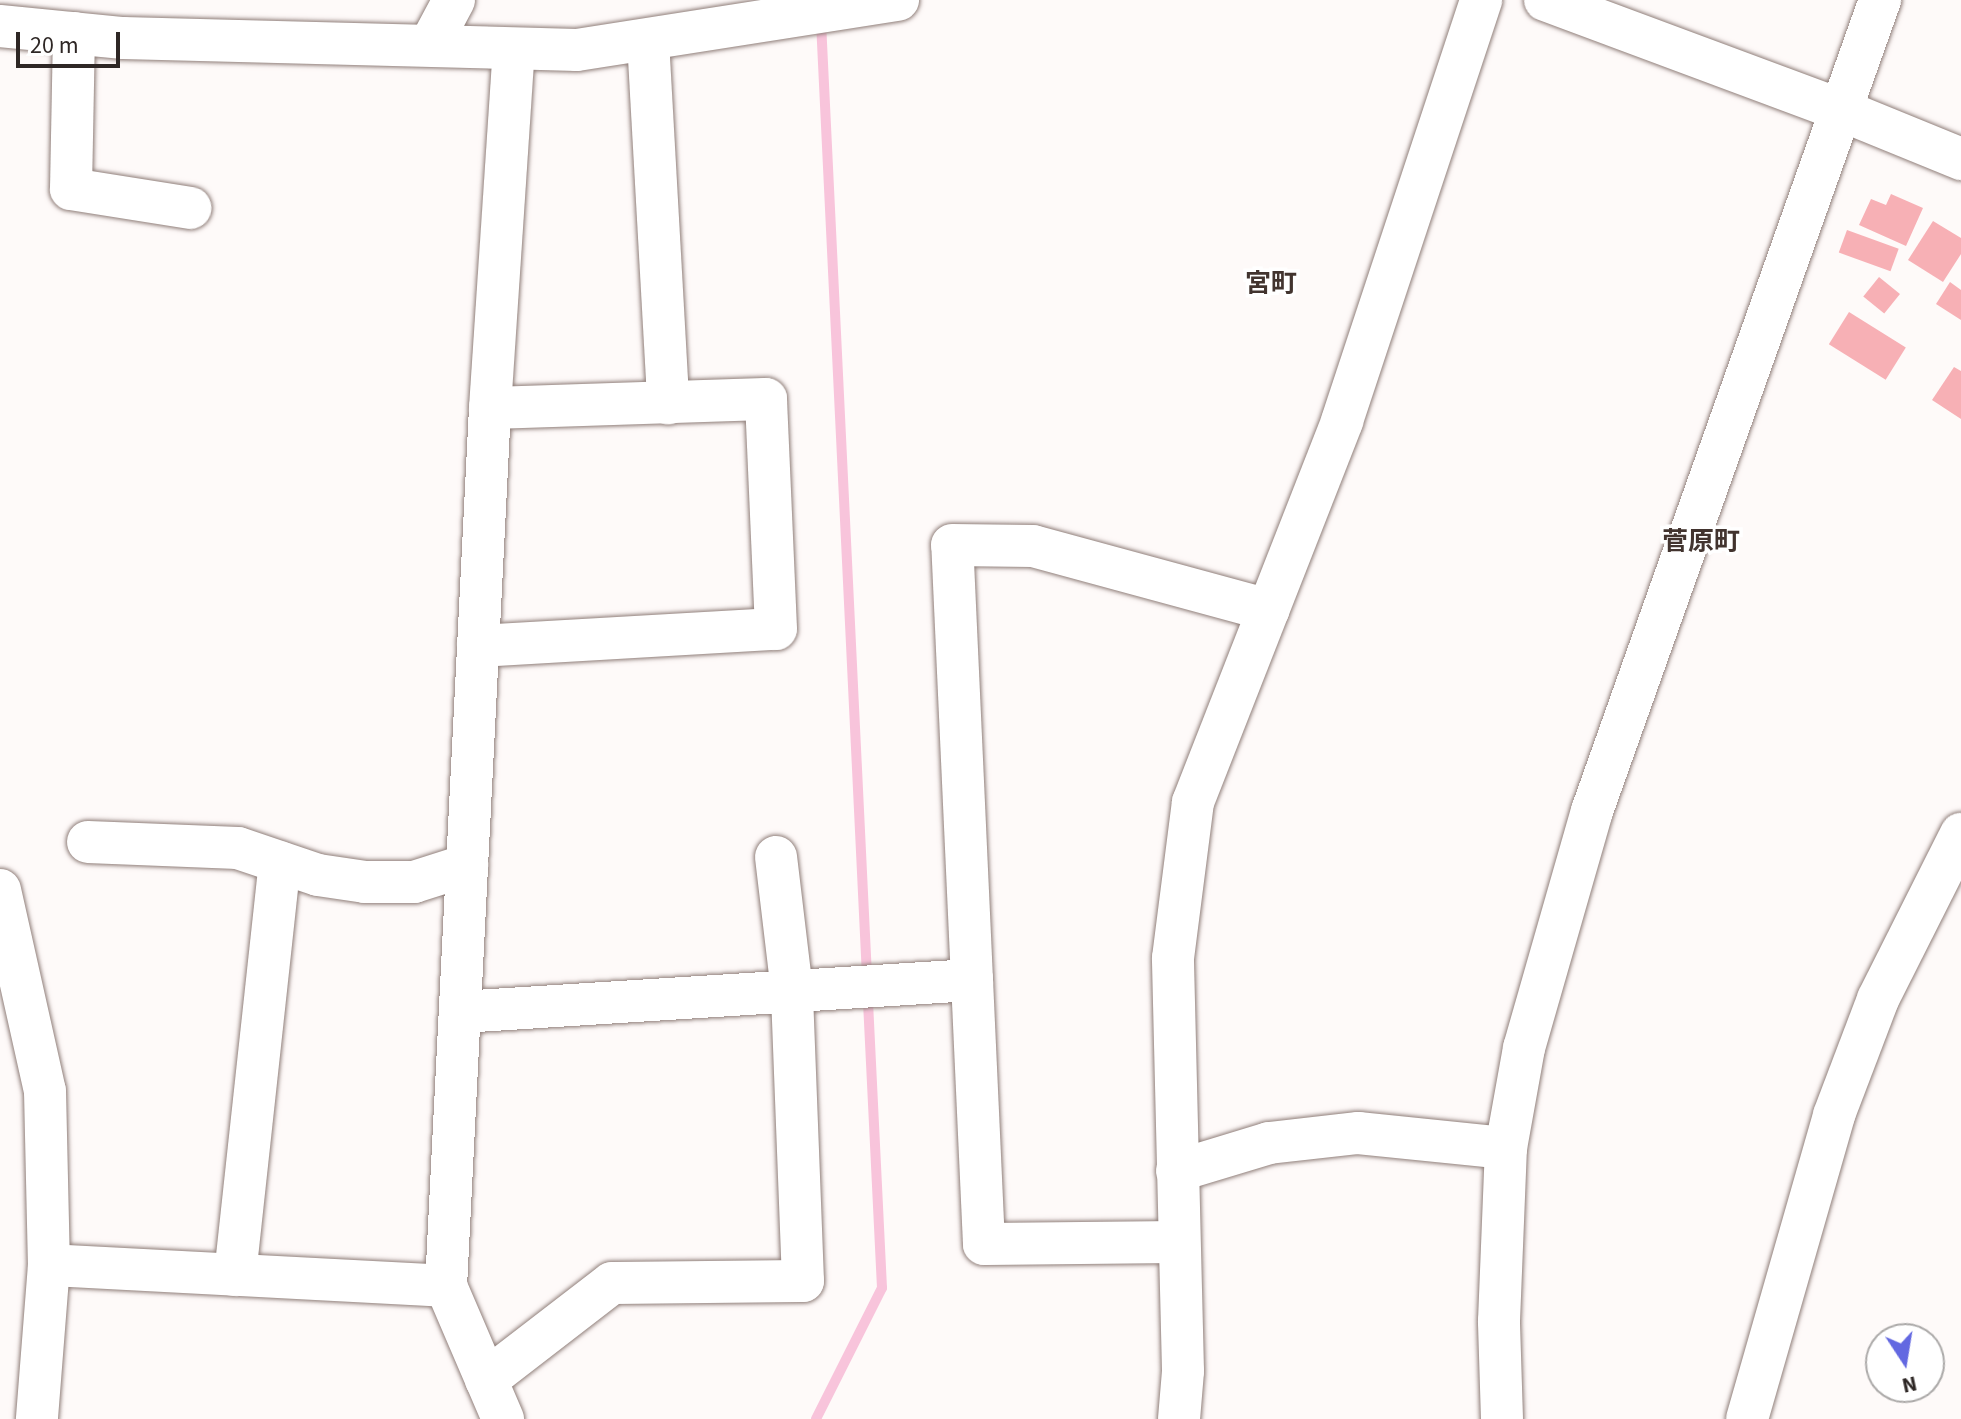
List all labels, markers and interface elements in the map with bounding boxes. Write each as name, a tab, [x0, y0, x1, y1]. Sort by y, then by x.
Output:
scale bar	[20, 16, 124, 66]
text: 20 m	[30, 28, 79, 63]
district label: 宮町	[1245, 268, 1297, 300]
district label: 菅原町	[1662, 526, 1740, 558]
north arrow	[1865, 1323, 1945, 1403]
text: N	[1899, 1367, 1920, 1402]

